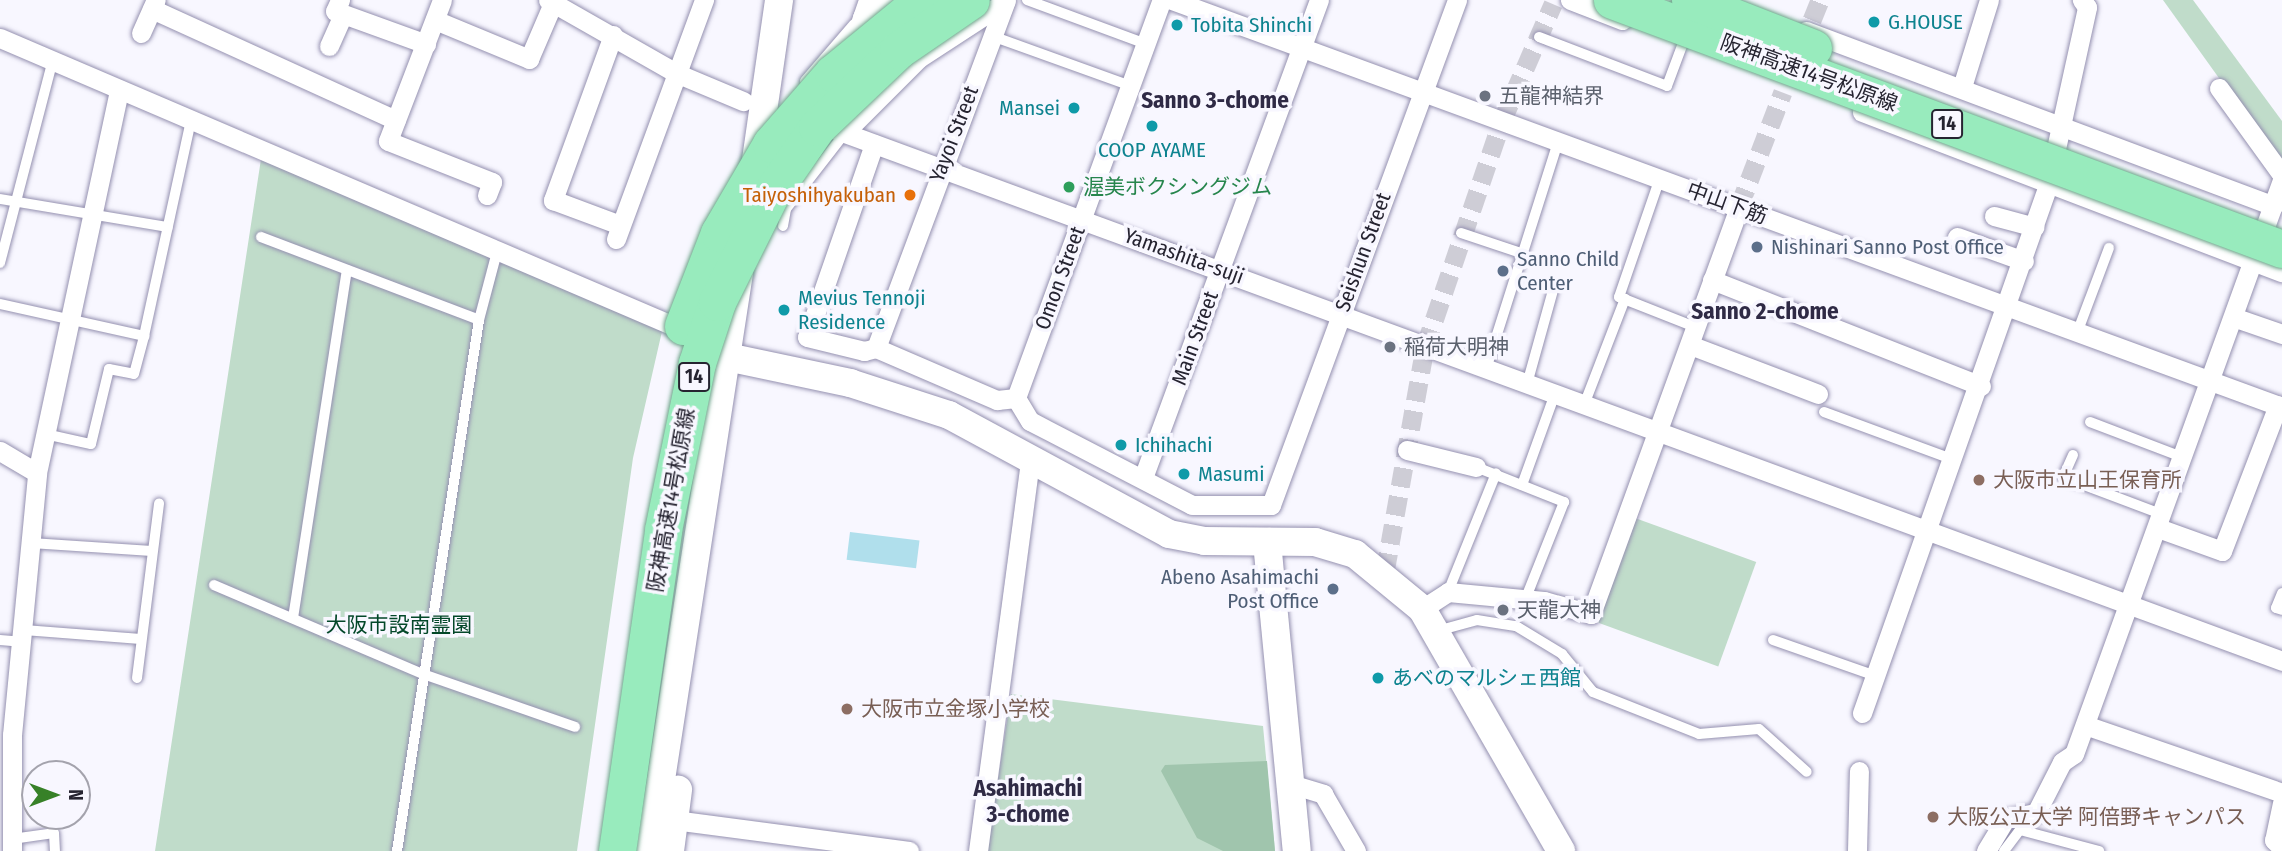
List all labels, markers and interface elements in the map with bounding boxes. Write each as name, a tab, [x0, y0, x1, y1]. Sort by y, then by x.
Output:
place label: G.HOUSE	[1888, 9, 1963, 35]
place label: Tobita Shinchi	[1191, 12, 1312, 38]
marker: G.HOUSE	[1866, 14, 1882, 30]
marker: Tobita Shinchi	[1169, 17, 1185, 33]
street label: 阪神高速14号松原線	[1717, 29, 1901, 117]
street label: Yayoi Street	[924, 82, 984, 186]
place label: 五龍神結界	[1499, 83, 1604, 109]
district label: Sanno 3-chome	[1141, 86, 1289, 114]
marker: 五龍神結界	[1477, 88, 1493, 104]
place label: Mansei	[999, 95, 1060, 121]
marker: Mansei	[1066, 100, 1082, 116]
road number: 14	[1930, 108, 1965, 140]
marker: COOP AYAME	[1144, 118, 1160, 134]
place label: COOP AYAME	[1098, 137, 1206, 163]
place label: 渥美ボクシングジム	[1083, 174, 1272, 200]
street label: 中山下筋	[1683, 177, 1771, 229]
marker: 渥美ボクシングジム	[1061, 179, 1077, 195]
place label: Taiyoshihyakuban	[743, 182, 896, 208]
marker: Taiyoshihyakuban	[902, 187, 918, 203]
street label: Seishun Street	[1330, 189, 1396, 315]
street label: Omon Street	[1030, 223, 1090, 333]
street label: Yamashita-suji	[1121, 223, 1247, 289]
place label: Nishinari Sanno Post Office	[1771, 234, 2004, 260]
marker: Nishinari Sanno Post Office	[1749, 239, 1765, 255]
place label: Sanno Child Center	[1517, 246, 1619, 296]
marker: Sanno Child Center	[1495, 263, 1511, 279]
place label: Mevius Tennoji Residence	[798, 285, 925, 335]
street label: Main Street	[1166, 288, 1224, 388]
district label: Sanno 2-chome	[1691, 297, 1839, 325]
marker: Mevius Tennoji Residence	[776, 302, 792, 318]
place label: 稲荷大明神	[1404, 334, 1509, 360]
marker: 稲荷大明神	[1382, 339, 1398, 355]
road number: 14	[676, 362, 712, 392]
street label: 阪神高速14号松原線	[642, 406, 700, 594]
place label: Ichihachi	[1135, 432, 1213, 458]
marker: Ichihachi	[1113, 437, 1129, 453]
place label: Masumi	[1198, 461, 1264, 487]
marker: Masumi	[1176, 466, 1192, 482]
place label: 大阪市立山王保育所	[1993, 467, 2182, 493]
marker: 大阪市立山王保育所	[1971, 472, 1987, 488]
place label: Abeno Asahimachi Post Office	[1161, 564, 1319, 614]
marker: Abeno Asahimachi Post Office	[1325, 581, 1341, 597]
place label: 天龍大神	[1517, 597, 1601, 623]
marker: 天龍大神	[1495, 602, 1511, 618]
park label: 大阪市設南霊園	[326, 612, 472, 638]
place label: あべのマルシェ西館	[1392, 665, 1581, 691]
marker: あべのマルシェ西館	[1370, 670, 1386, 686]
place label: 大阪市立金塚小学校	[861, 696, 1050, 722]
marker: 大阪市立金塚小学校	[839, 701, 855, 717]
north arrow	[21, 760, 91, 830]
district label: Asahimachi 3-chome	[974, 774, 1082, 828]
text: N	[64, 789, 87, 801]
place label: 大阪公立大学 阿倍野キャンパス	[1947, 804, 2246, 830]
marker: 大阪公立大学 阿倍野キャンパス	[1925, 809, 1941, 825]

